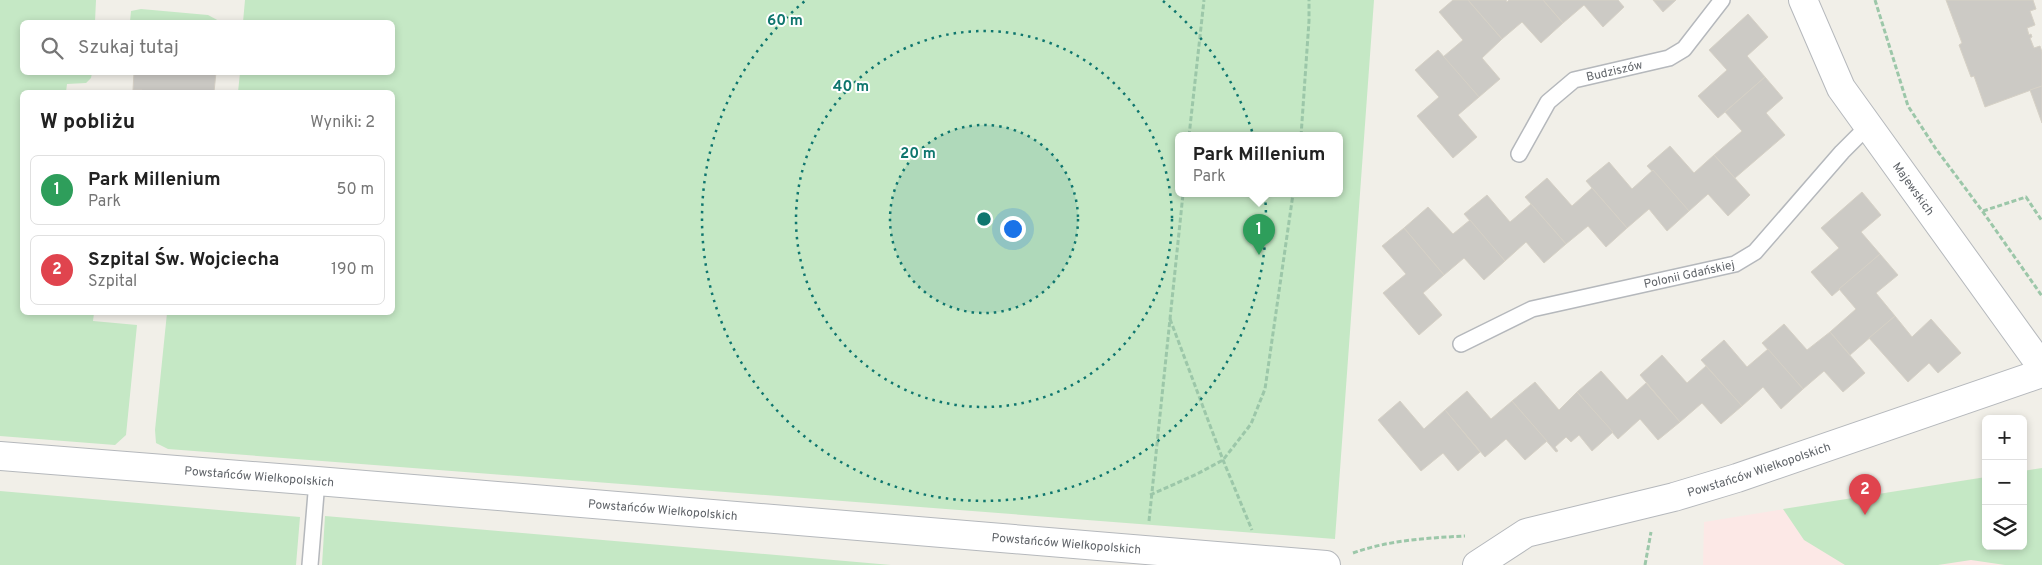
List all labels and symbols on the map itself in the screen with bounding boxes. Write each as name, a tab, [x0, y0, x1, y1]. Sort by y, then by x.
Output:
text: 60 m	[767, 12, 803, 31]
street label: Budziszów	[1585, 57, 1645, 86]
text: 40 m	[833, 78, 869, 97]
text: 20 m	[900, 145, 936, 164]
street label: Majewskich	[1888, 160, 1937, 219]
centre of rings	[975, 210, 993, 228]
pin: 1	[1243, 214, 1275, 255]
your location	[1000, 216, 1026, 242]
street label: Polonii Gdańskiej	[1642, 257, 1736, 293]
street label: Powstańców Wielkopolskich	[1686, 439, 1833, 502]
street label: Powstańców Wielkopolskich	[184, 464, 335, 491]
pin: 2	[1849, 474, 1881, 515]
street label: Powstańców Wielkopolskich	[587, 497, 738, 525]
street label: Powstańców Wielkopolskich	[991, 530, 1142, 559]

